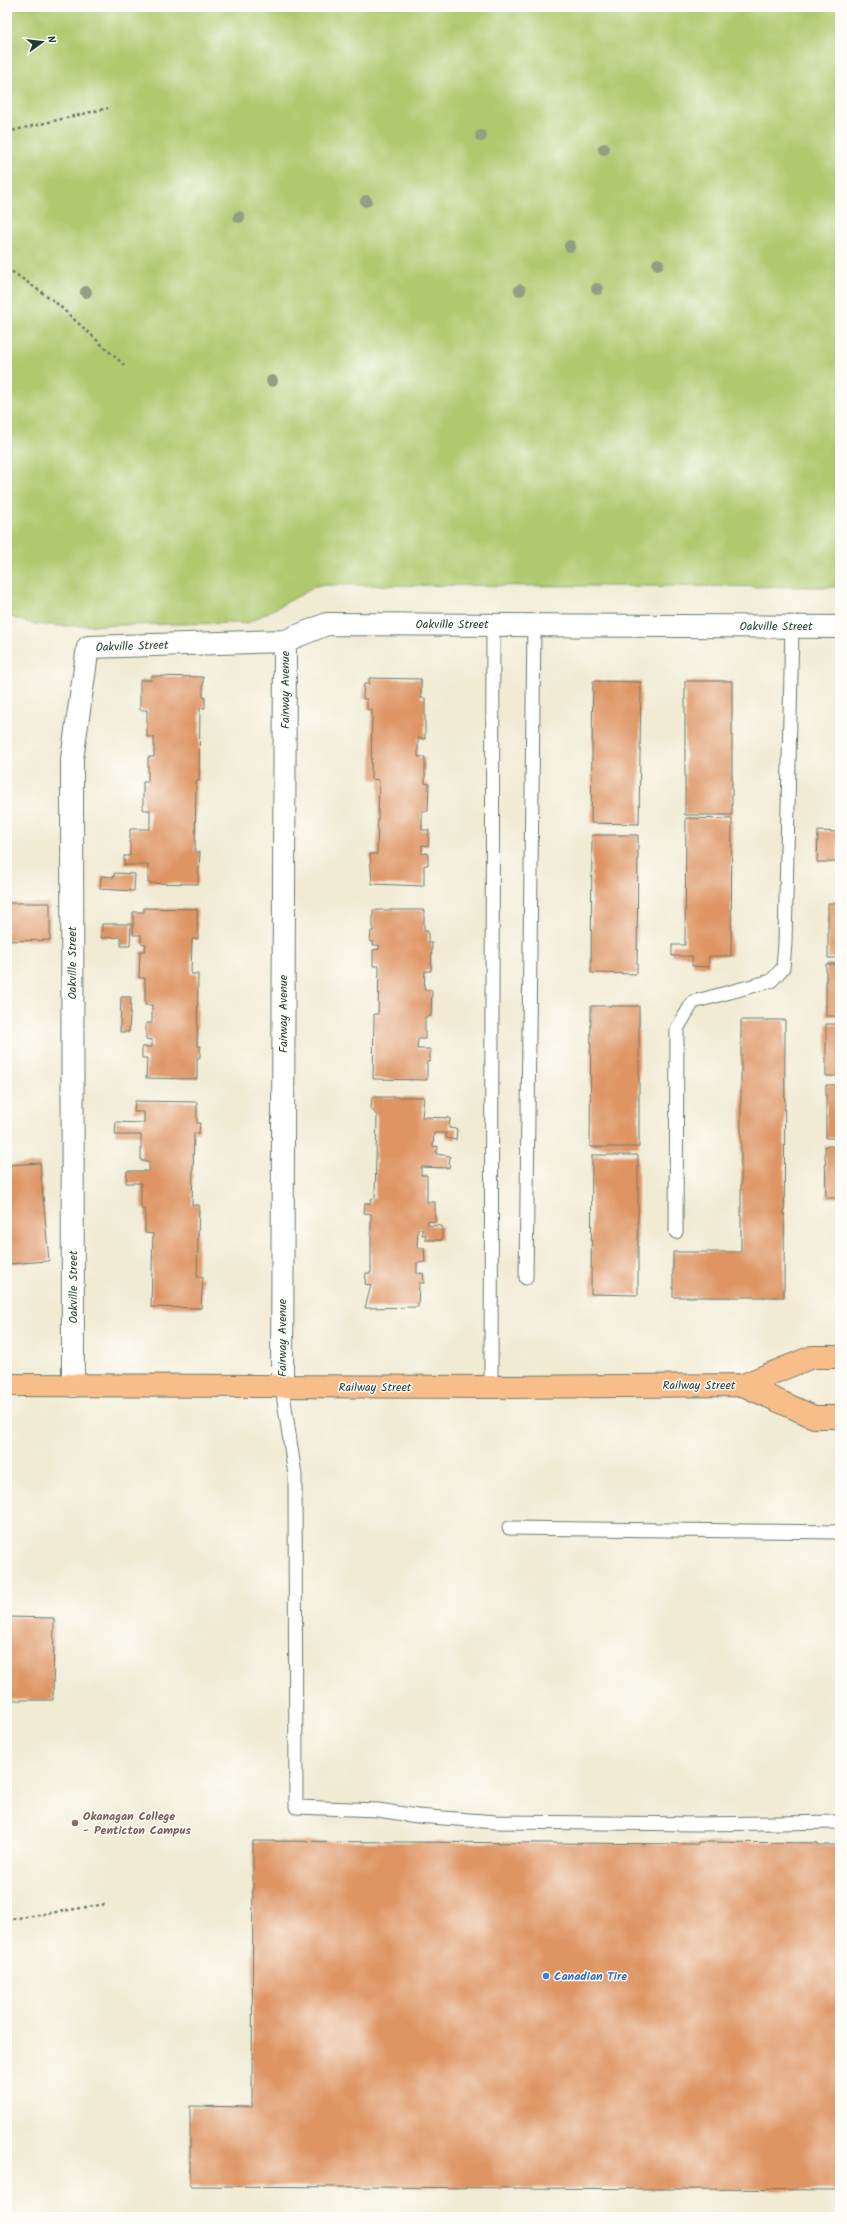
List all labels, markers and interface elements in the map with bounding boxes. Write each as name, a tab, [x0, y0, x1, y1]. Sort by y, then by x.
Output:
north arrow	[22, 22, 62, 62]
text: N	[41, 34, 60, 45]
street label: Oakville Street	[415, 615, 489, 634]
street label: Oakville Street	[739, 617, 813, 636]
street label: Oakville Street	[95, 636, 169, 657]
street label: Fairway Avenue	[276, 650, 295, 729]
street label: Oakville Street	[63, 926, 82, 1000]
street label: Fairway Avenue	[274, 974, 293, 1053]
street label: Oakville Street	[64, 1250, 83, 1324]
street label: Fairway Avenue	[273, 1298, 292, 1377]
street label: Railway Street	[662, 1376, 736, 1395]
street label: Railway Street	[338, 1378, 412, 1397]
place label: Okanagan College - Penticton Campus	[83, 1807, 191, 1840]
marker: Okanagan College - Penticton Campus	[70, 1818, 80, 1828]
place label: Canadian Tire	[554, 1967, 627, 1986]
marker: Canadian Tire	[541, 1971, 551, 1981]

